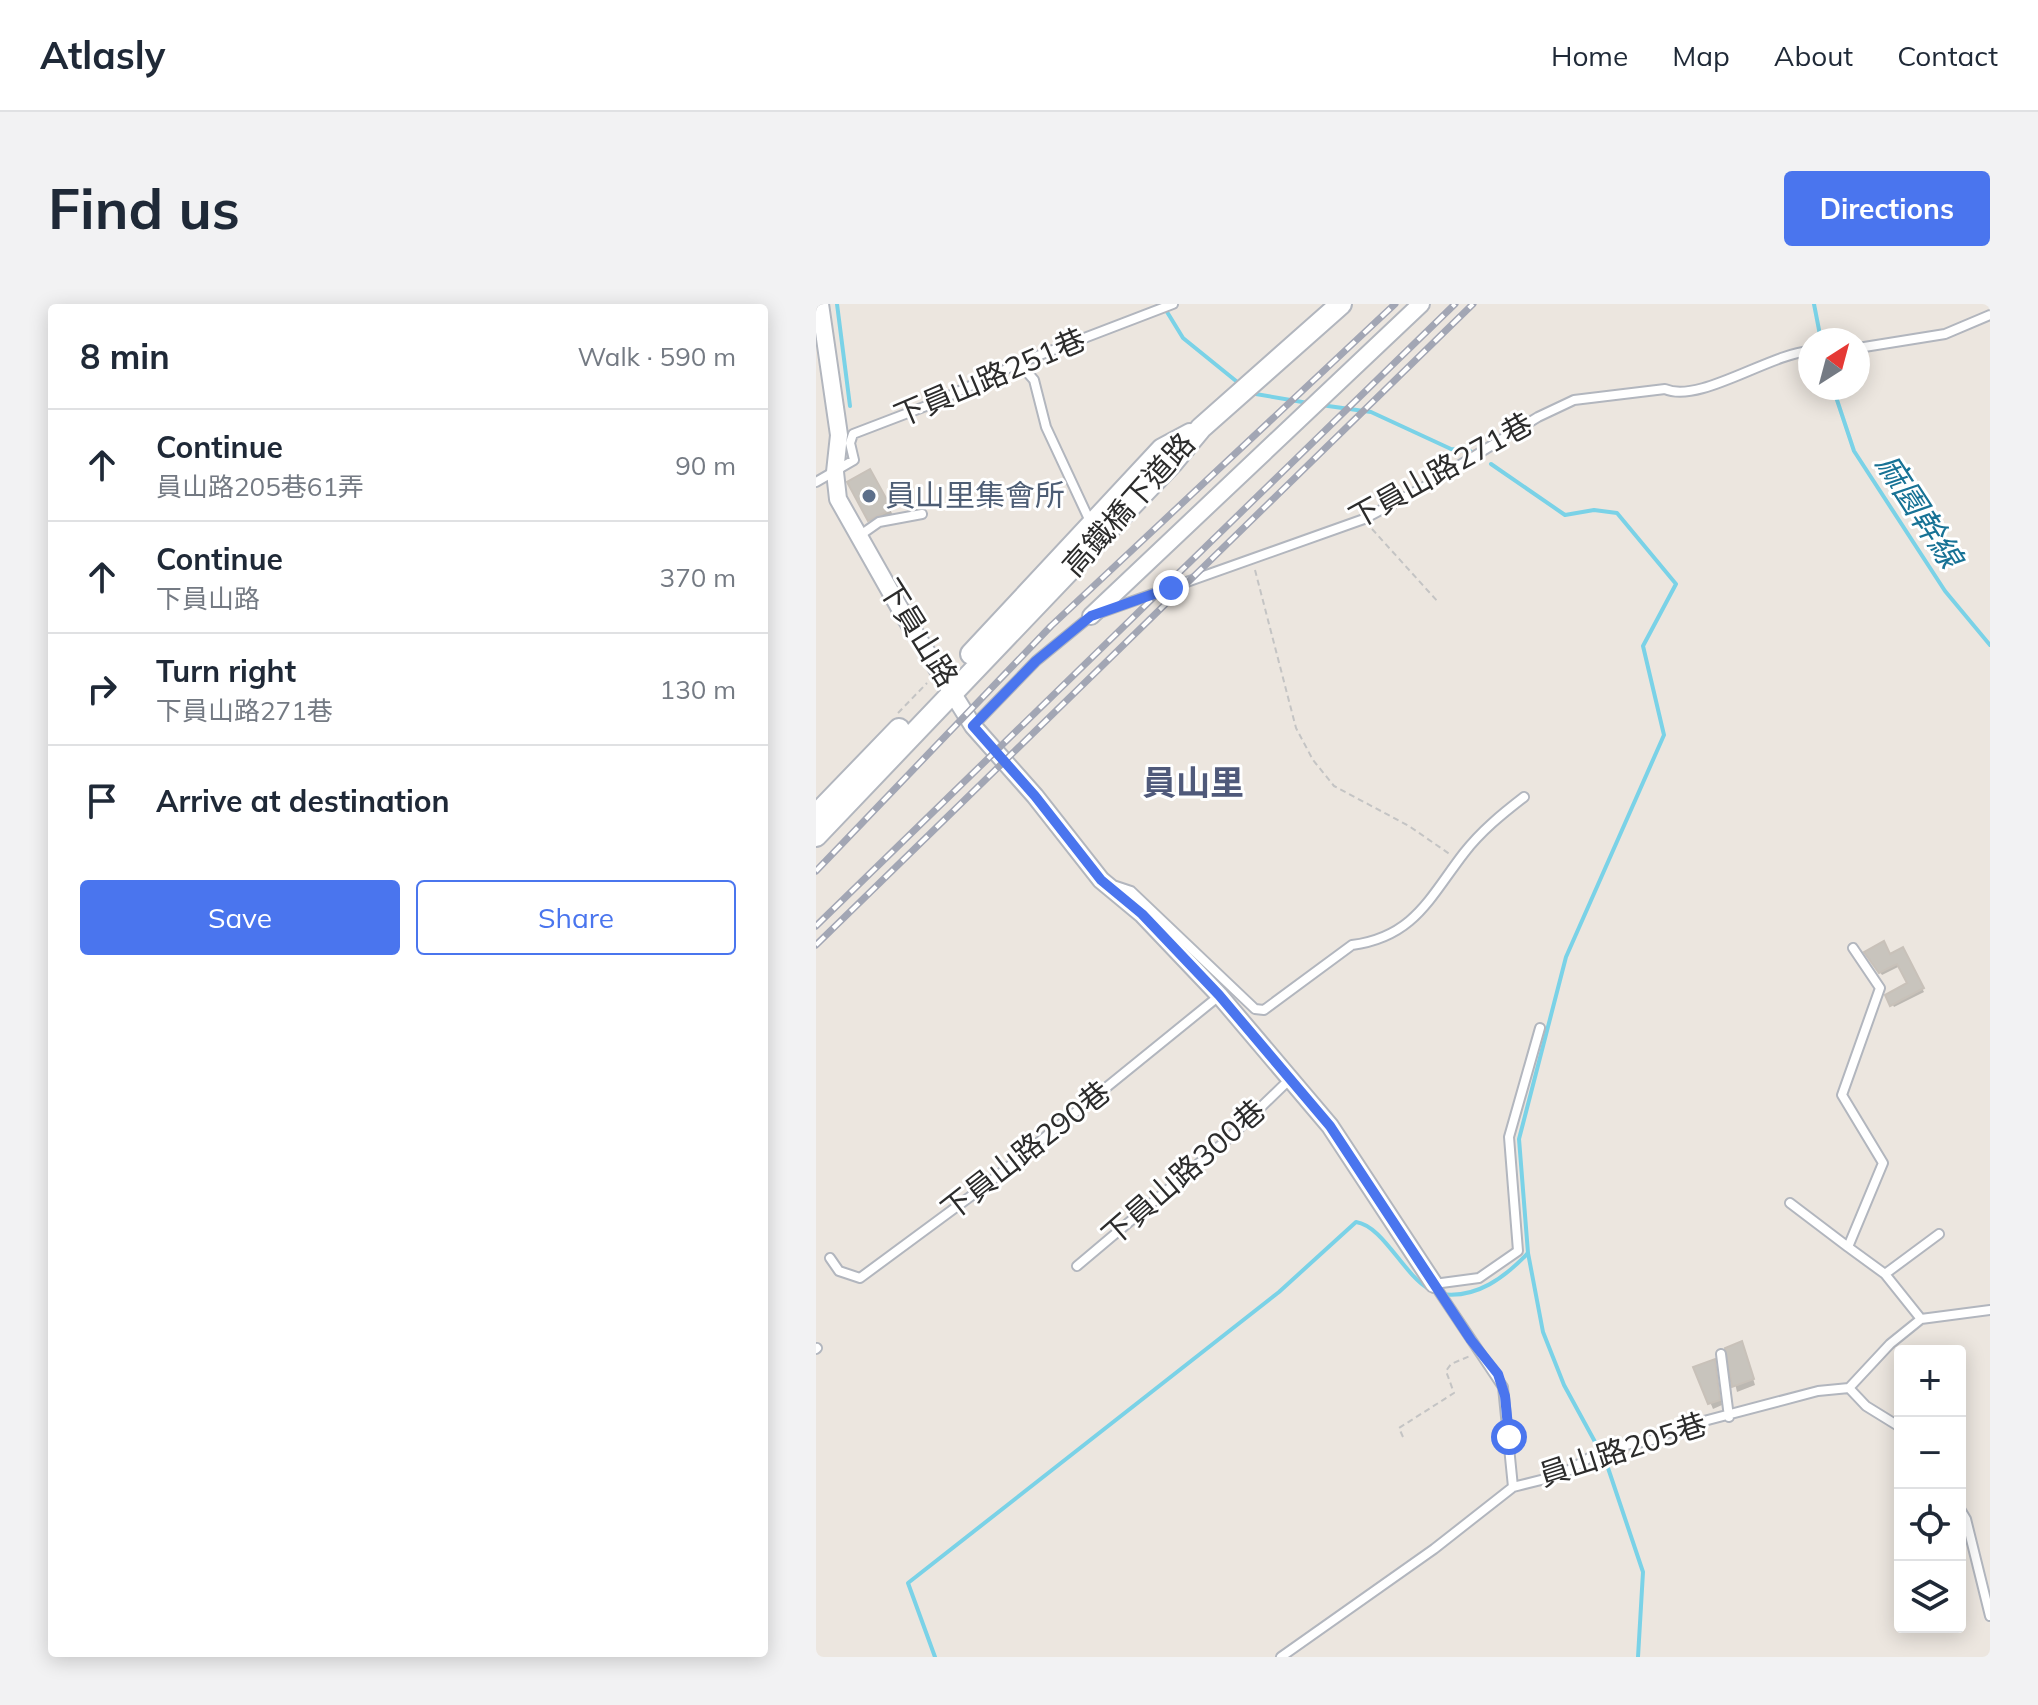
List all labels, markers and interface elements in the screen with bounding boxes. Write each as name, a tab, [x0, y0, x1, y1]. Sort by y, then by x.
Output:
text: Atlasly	[40, 31, 165, 79]
text: Home	[1551, 38, 1628, 73]
text: Map	[1672, 38, 1730, 73]
text: About	[1774, 38, 1853, 73]
text: Contact	[1897, 38, 1998, 73]
button: Directions	[1784, 171, 1990, 246]
text: Find us	[48, 173, 240, 243]
street label: 下員山路251巷	[888, 320, 1091, 434]
north arrow	[1798, 328, 1870, 400]
text: 8 min	[80, 335, 170, 378]
text: Walk · 590 m	[577, 340, 736, 373]
street label: 下員山路271巷	[1342, 404, 1539, 536]
street label: 高鐵橋下道路	[1054, 425, 1203, 584]
text: Continue	[156, 428, 283, 466]
icon: ahead	[80, 443, 124, 487]
water label: 麻園幹線	[1868, 446, 1973, 578]
text: 90 m	[675, 449, 736, 482]
text: 員山路205巷61弄	[156, 470, 364, 503]
place label: 員山里集會所	[885, 476, 1065, 514]
marker: 員山里集會所	[860, 487, 878, 505]
text: Continue	[156, 540, 283, 578]
icon: ahead	[80, 555, 124, 599]
text: 370 m	[660, 561, 736, 594]
route end	[1153, 570, 1189, 606]
street label: 下員山路	[871, 572, 967, 693]
text: 下員山路	[156, 582, 260, 615]
text: Turn right	[156, 652, 296, 690]
icon: right	[80, 667, 124, 711]
text: 130 m	[660, 673, 736, 706]
text: 下員山路271巷	[156, 694, 333, 727]
district label: 員山里	[1142, 761, 1244, 804]
icon: arrive	[80, 779, 124, 823]
text: Arrive at destination	[156, 782, 450, 820]
button: Save	[80, 880, 400, 955]
button: Share	[416, 880, 736, 955]
street label: 下員山路290巷	[933, 1072, 1117, 1228]
street label: 下員山路300巷	[1094, 1091, 1273, 1254]
map controls	[1894, 1345, 1966, 1633]
button: +	[1894, 1345, 1966, 1417]
street label: 員山路205巷	[1534, 1404, 1711, 1494]
button: −	[1894, 1417, 1966, 1489]
route start	[1491, 1419, 1527, 1455]
button: locate	[1894, 1489, 1966, 1561]
button: layers	[1894, 1561, 1966, 1633]

